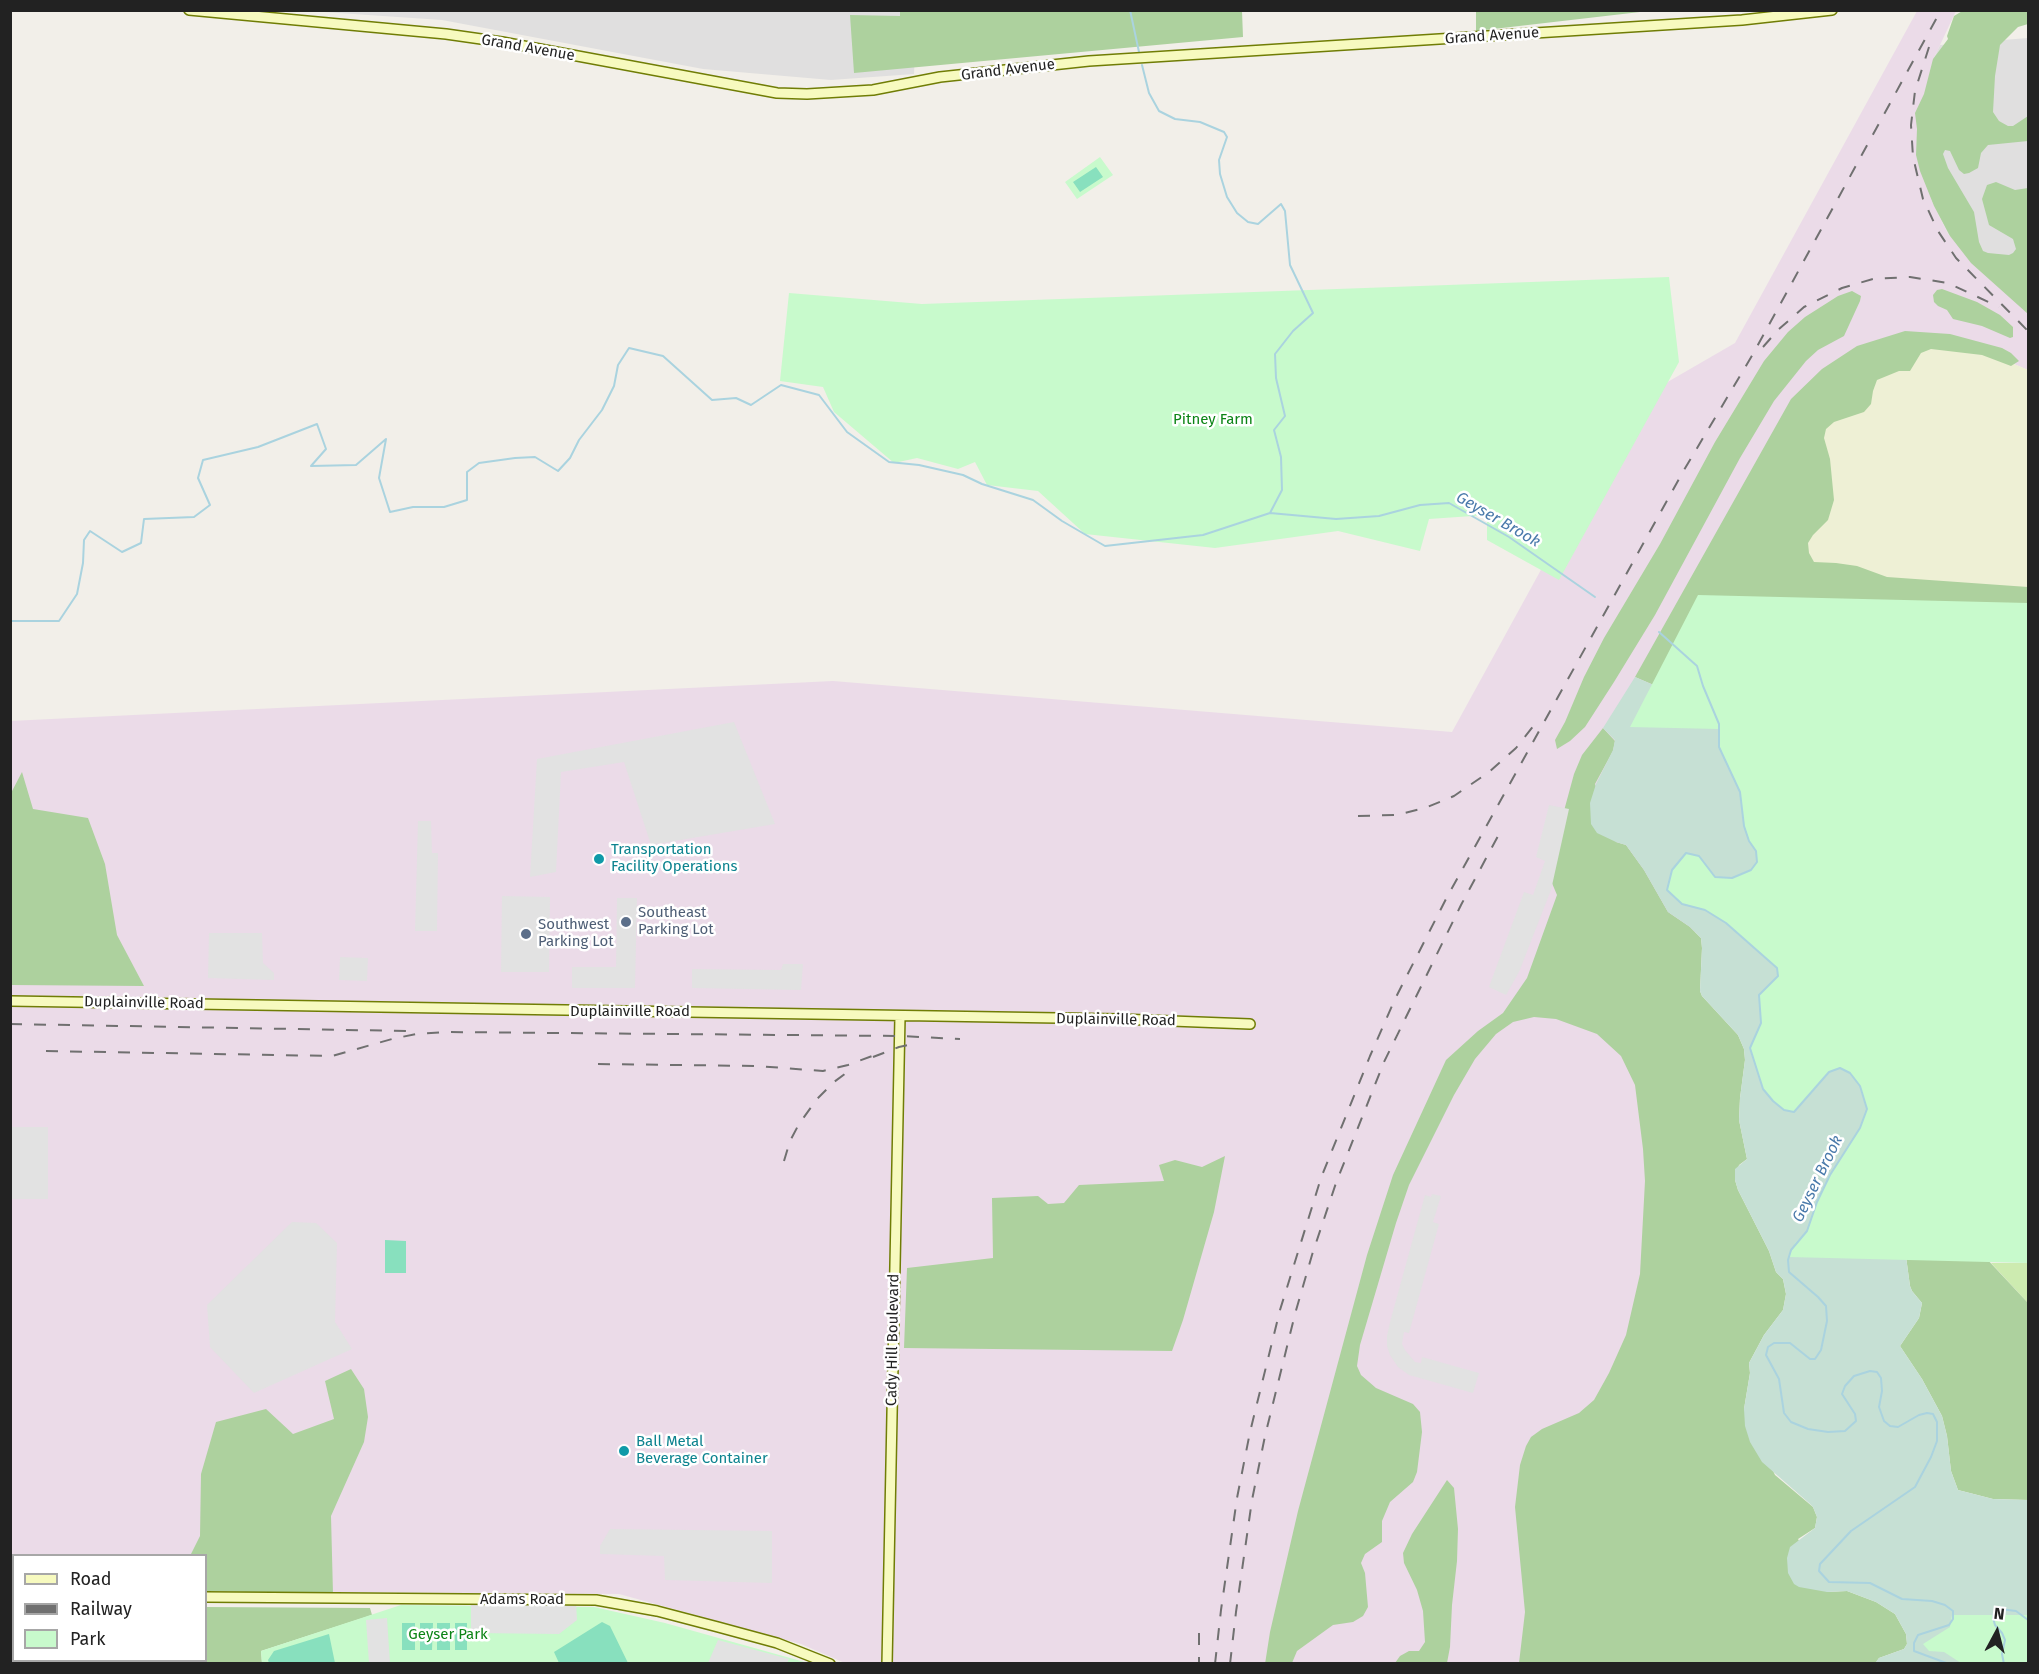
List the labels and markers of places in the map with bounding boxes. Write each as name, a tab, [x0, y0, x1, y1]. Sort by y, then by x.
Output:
place label: Transportation Facility Operations	[611, 841, 737, 876]
marker: Transportation Facility Operations	[592, 852, 606, 866]
place label: Southeast Parking Lot	[638, 904, 714, 939]
marker: Southeast Parking Lot	[619, 915, 633, 929]
place label: Southwest Parking Lot	[538, 916, 614, 951]
marker: Southwest Parking Lot	[519, 927, 533, 941]
place label: Ball Metal Beverage Container	[636, 1433, 768, 1468]
marker: Ball Metal Beverage Container	[617, 1444, 631, 1458]

